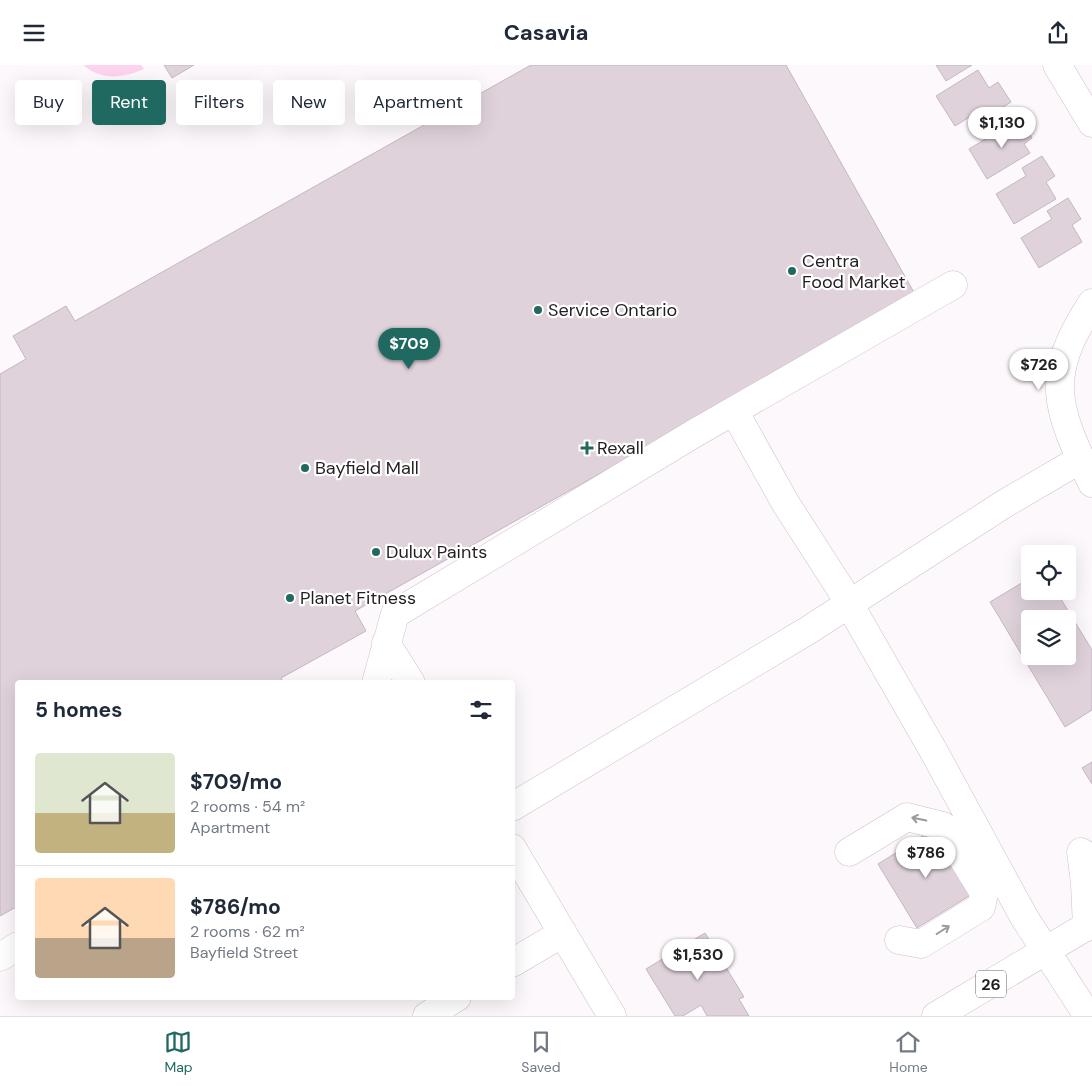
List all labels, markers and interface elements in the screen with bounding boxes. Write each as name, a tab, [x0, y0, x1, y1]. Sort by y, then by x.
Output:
text: Casavia	[504, 18, 588, 47]
icon: menu	[20, 19, 48, 47]
icon: share	[1044, 19, 1072, 47]
chip: Buy	[15, 80, 82, 125]
chip: Rent	[92, 80, 166, 125]
chip: Filters	[176, 80, 263, 125]
chip: New	[273, 80, 345, 125]
chip: Apartment	[355, 80, 481, 125]
pin: $1,130	[961, 107, 1043, 149]
text: $1,130	[979, 112, 1025, 133]
place label: Centra Food Market	[802, 249, 906, 294]
marker: Centra Food Market	[786, 265, 798, 277]
place label: Service Ontario	[548, 298, 677, 322]
marker: Service Ontario	[532, 304, 544, 316]
pin: $709	[379, 327, 439, 370]
text: $709	[389, 333, 429, 354]
pin: $726	[1009, 349, 1069, 391]
text: $726	[1020, 354, 1058, 375]
place label: Rexall	[597, 436, 644, 460]
marker: Rexall	[581, 442, 593, 454]
place label: Bayfield Mall	[315, 456, 419, 480]
marker: Bayfield Mall	[299, 462, 311, 474]
place label: Dulux Paints	[386, 540, 487, 564]
map controls	[1021, 545, 1076, 665]
button: locate	[1021, 545, 1076, 600]
marker: Dulux Paints	[370, 546, 382, 558]
place label: Planet Fitness	[300, 586, 416, 610]
marker: Planet Fitness	[284, 592, 296, 604]
button: layers	[1021, 610, 1076, 665]
text: 5 homes	[35, 696, 122, 724]
icon: filters	[467, 696, 495, 724]
text: $709/mo	[190, 768, 282, 796]
icon: home	[75, 773, 135, 833]
text: 2 rooms · 54 m²	[190, 796, 305, 817]
one-way arrow	[911, 814, 927, 824]
text: Apartment	[190, 817, 270, 838]
pin: $786	[896, 837, 956, 879]
text: $786	[907, 842, 945, 863]
text: $786/mo	[190, 893, 281, 921]
icon: home	[75, 898, 135, 958]
text: 2 rooms · 62 m²	[190, 921, 305, 942]
one-way arrow	[936, 925, 950, 935]
pin: $1,530	[657, 939, 739, 981]
text: Bayfield Street	[190, 942, 298, 963]
text: $1,530	[673, 944, 723, 965]
road number: 26	[976, 971, 1006, 997]
tab: Map	[164, 1028, 193, 1076]
tab: Saved	[521, 1028, 561, 1076]
tab: Home	[889, 1028, 928, 1076]

